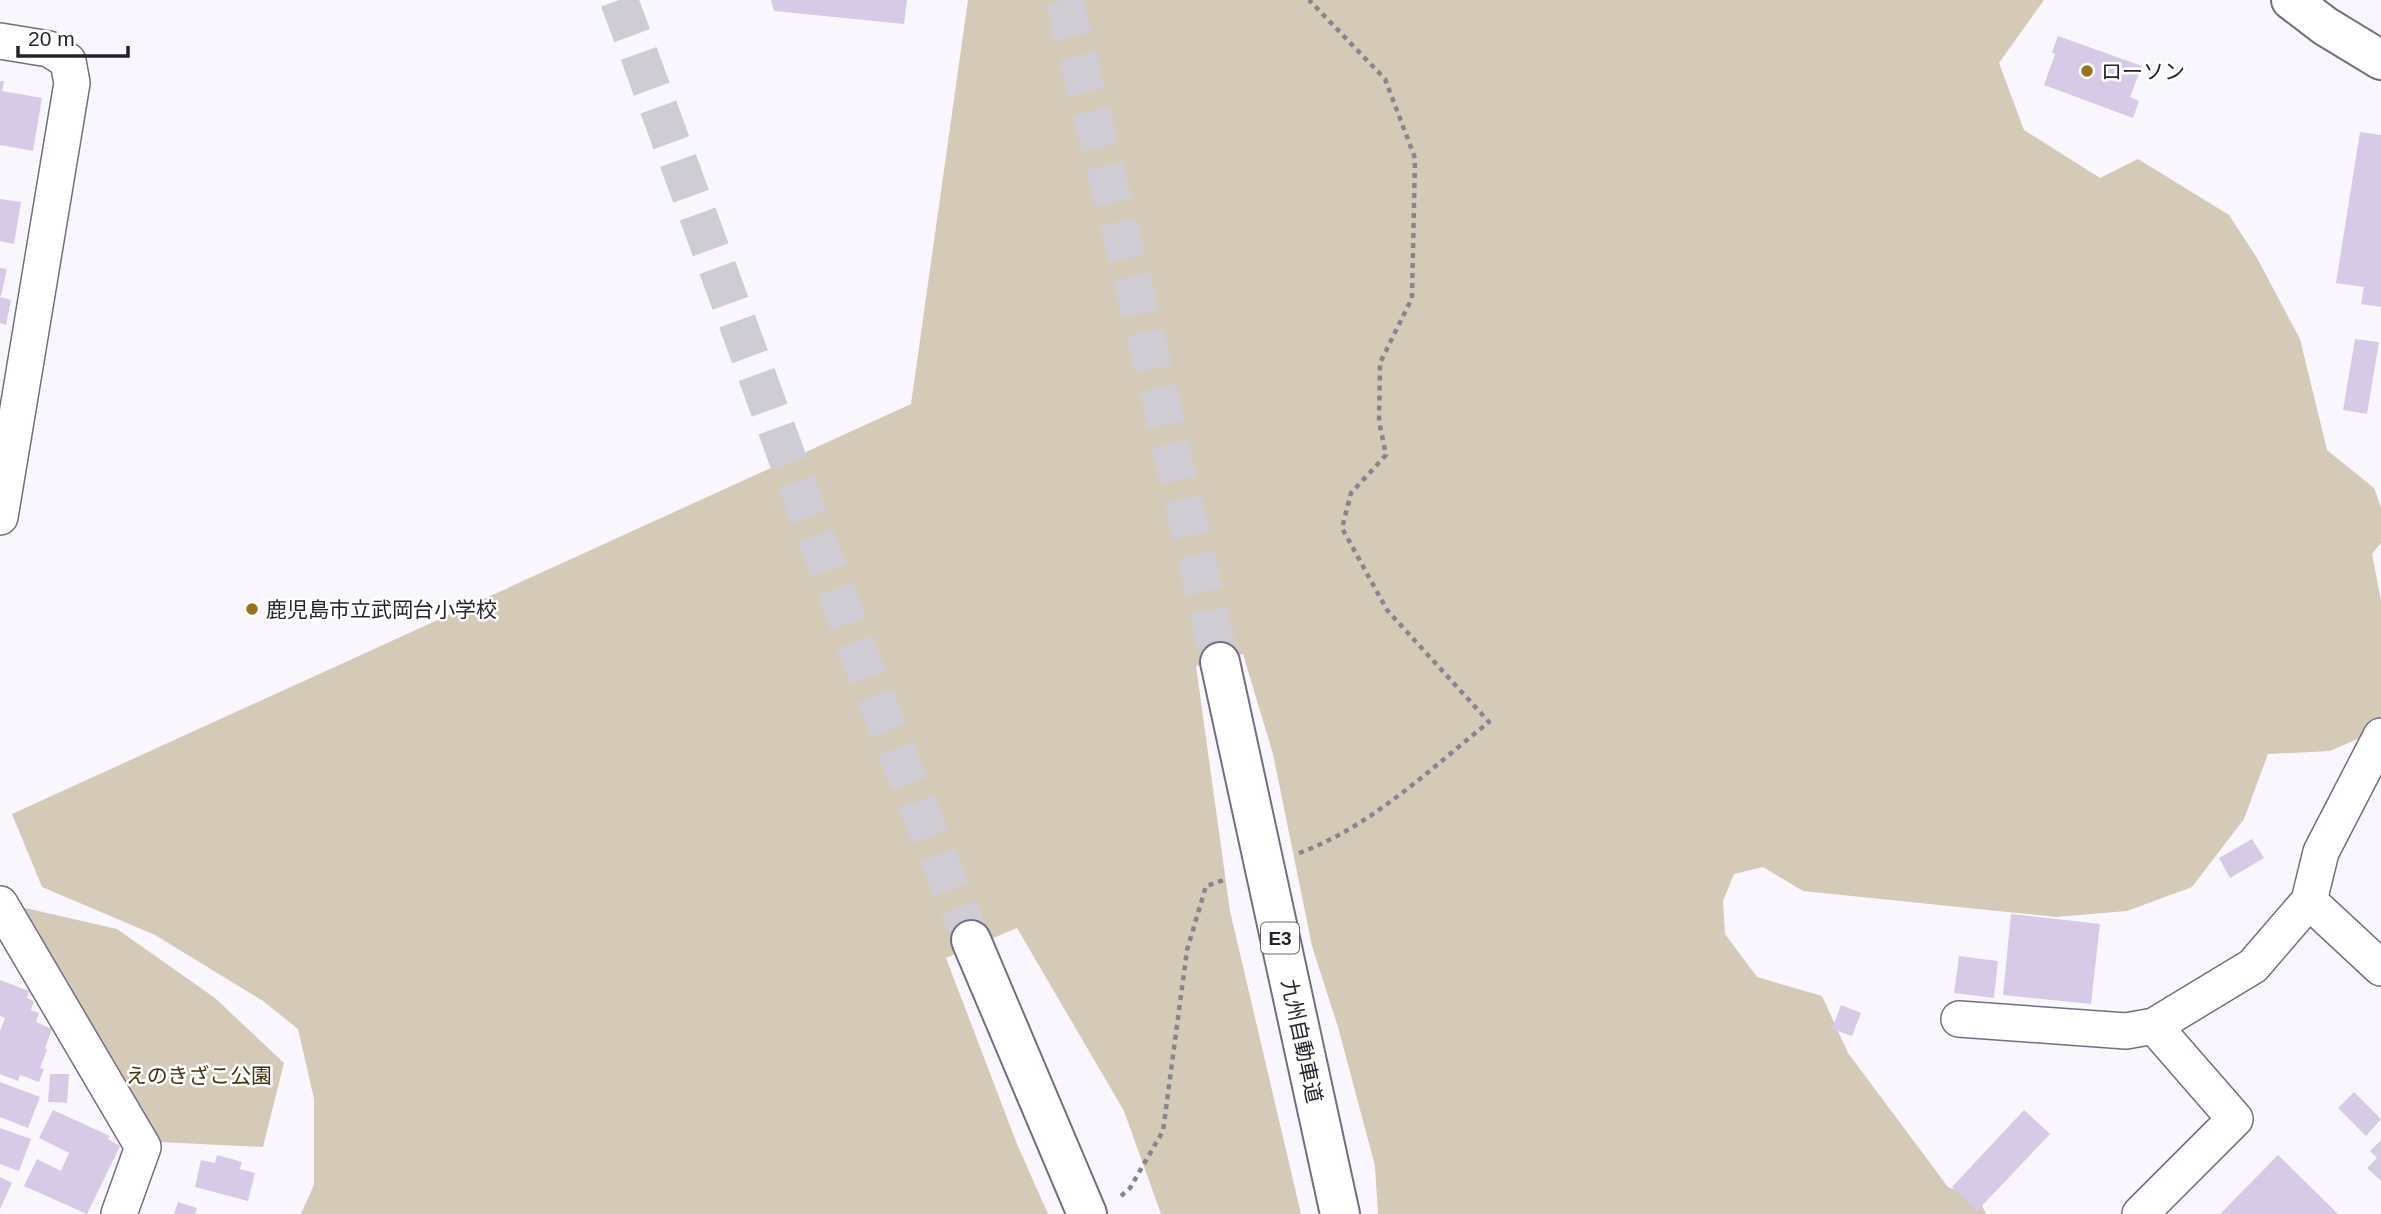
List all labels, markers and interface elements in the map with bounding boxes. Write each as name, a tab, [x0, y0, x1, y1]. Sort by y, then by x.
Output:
scale bar	[18, 14, 128, 58]
text: 20 m	[28, 27, 75, 50]
place label: ローソン	[2101, 60, 2185, 83]
marker: ローソン	[2079, 63, 2095, 79]
place label: 鹿児島市立武岡台小学校	[266, 598, 497, 621]
marker: 鹿児島市立武岡台小学校	[244, 601, 260, 617]
road number: E3	[1261, 922, 1299, 954]
street label: 九州自動車道	[1278, 977, 1326, 1105]
park label: えのきざこ公園	[126, 1064, 272, 1087]

